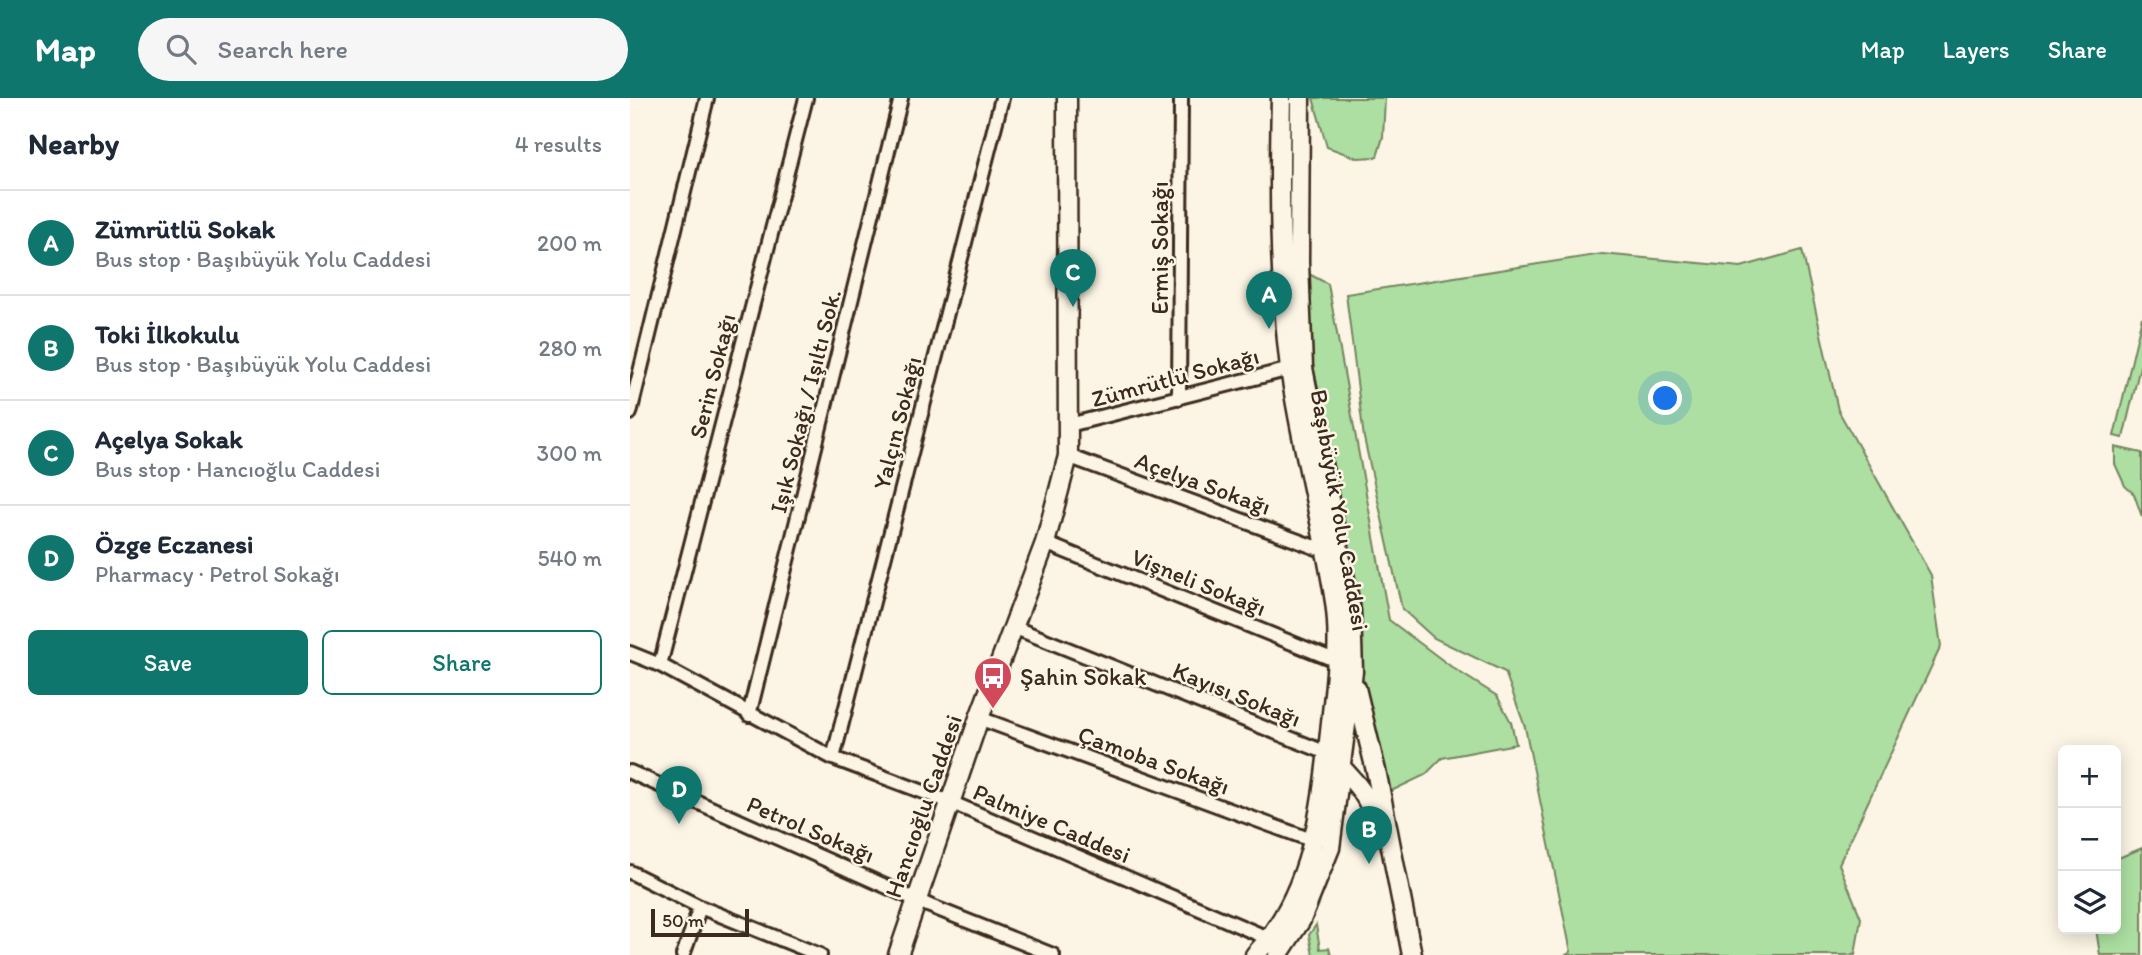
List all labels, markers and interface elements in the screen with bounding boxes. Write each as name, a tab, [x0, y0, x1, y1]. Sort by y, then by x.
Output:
search box	[138, 18, 628, 81]
text: Map	[35, 30, 96, 69]
icon: search	[162, 30, 200, 68]
text: Search here	[218, 33, 348, 65]
text: Map	[1861, 35, 1905, 64]
text: Layers	[1943, 35, 2010, 64]
text: Share	[2048, 35, 2107, 64]
text: Nearby	[28, 125, 119, 162]
text: 4 results	[515, 130, 602, 158]
street label: Ermiş Sokağı	[1145, 181, 1174, 315]
text: Zümrütlü Sokak	[95, 213, 275, 245]
text: A	[44, 229, 58, 257]
text: 200 m	[537, 229, 602, 257]
text: Bus stop · Başıbüyük Yolu Caddesi	[95, 245, 431, 273]
pin: C	[1050, 249, 1096, 307]
pin: A	[1246, 271, 1292, 329]
street label: Işık Sokağı / Işıltı Sok.	[763, 286, 847, 516]
street label: Serin Sokağı	[682, 310, 742, 442]
text: Toki İlkokulu	[95, 318, 239, 350]
text: B	[44, 334, 58, 362]
text: 280 m	[539, 334, 602, 362]
street label: Zümrütlü Sokağı	[1088, 341, 1262, 413]
text: Bus stop · Başıbüyük Yolu Caddesi	[95, 350, 431, 378]
street label: Yalçın Sokağı	[866, 354, 928, 492]
your location	[1648, 381, 1682, 415]
street label: Başıbüyük Yolu Caddesi	[1304, 387, 1376, 633]
text: Açelya Sokak	[95, 423, 243, 455]
text: C	[44, 439, 58, 467]
text: 300 m	[537, 439, 602, 467]
street label: Açelya Sokağı	[1131, 445, 1275, 521]
text: Bus stop · Hancıoğlu Caddesi	[95, 455, 380, 483]
text: Özge Eczanesi	[95, 528, 254, 560]
street label: Vişneli Sokağı	[1127, 542, 1271, 622]
text: D	[43, 544, 59, 572]
text: 540 m	[537, 544, 602, 572]
text: Pharmacy · Petrol Sokağı	[95, 560, 340, 588]
button: Save	[28, 630, 308, 695]
button: Share	[322, 630, 602, 695]
bus stop icon: Şahin Sokak	[972, 655, 1014, 710]
street label: Kayısı Sokağı	[1169, 655, 1305, 733]
place label: Şahin Sokak	[1020, 662, 1147, 691]
street label: Hancıoğlu Caddesi	[878, 711, 968, 901]
street label: Çamoba Sokağı	[1074, 719, 1234, 801]
map controls	[2058, 745, 2121, 934]
button: +	[2058, 745, 2121, 808]
pin: D	[656, 766, 702, 824]
street label: Palmiye Caddesi	[969, 777, 1135, 869]
street label: Petrol Sokağı	[743, 789, 879, 869]
pin: B	[1346, 806, 1392, 864]
button: −	[2058, 808, 2121, 871]
button: layers	[2058, 871, 2121, 934]
scale bar	[651, 906, 749, 938]
text: 50 m	[662, 909, 704, 932]

